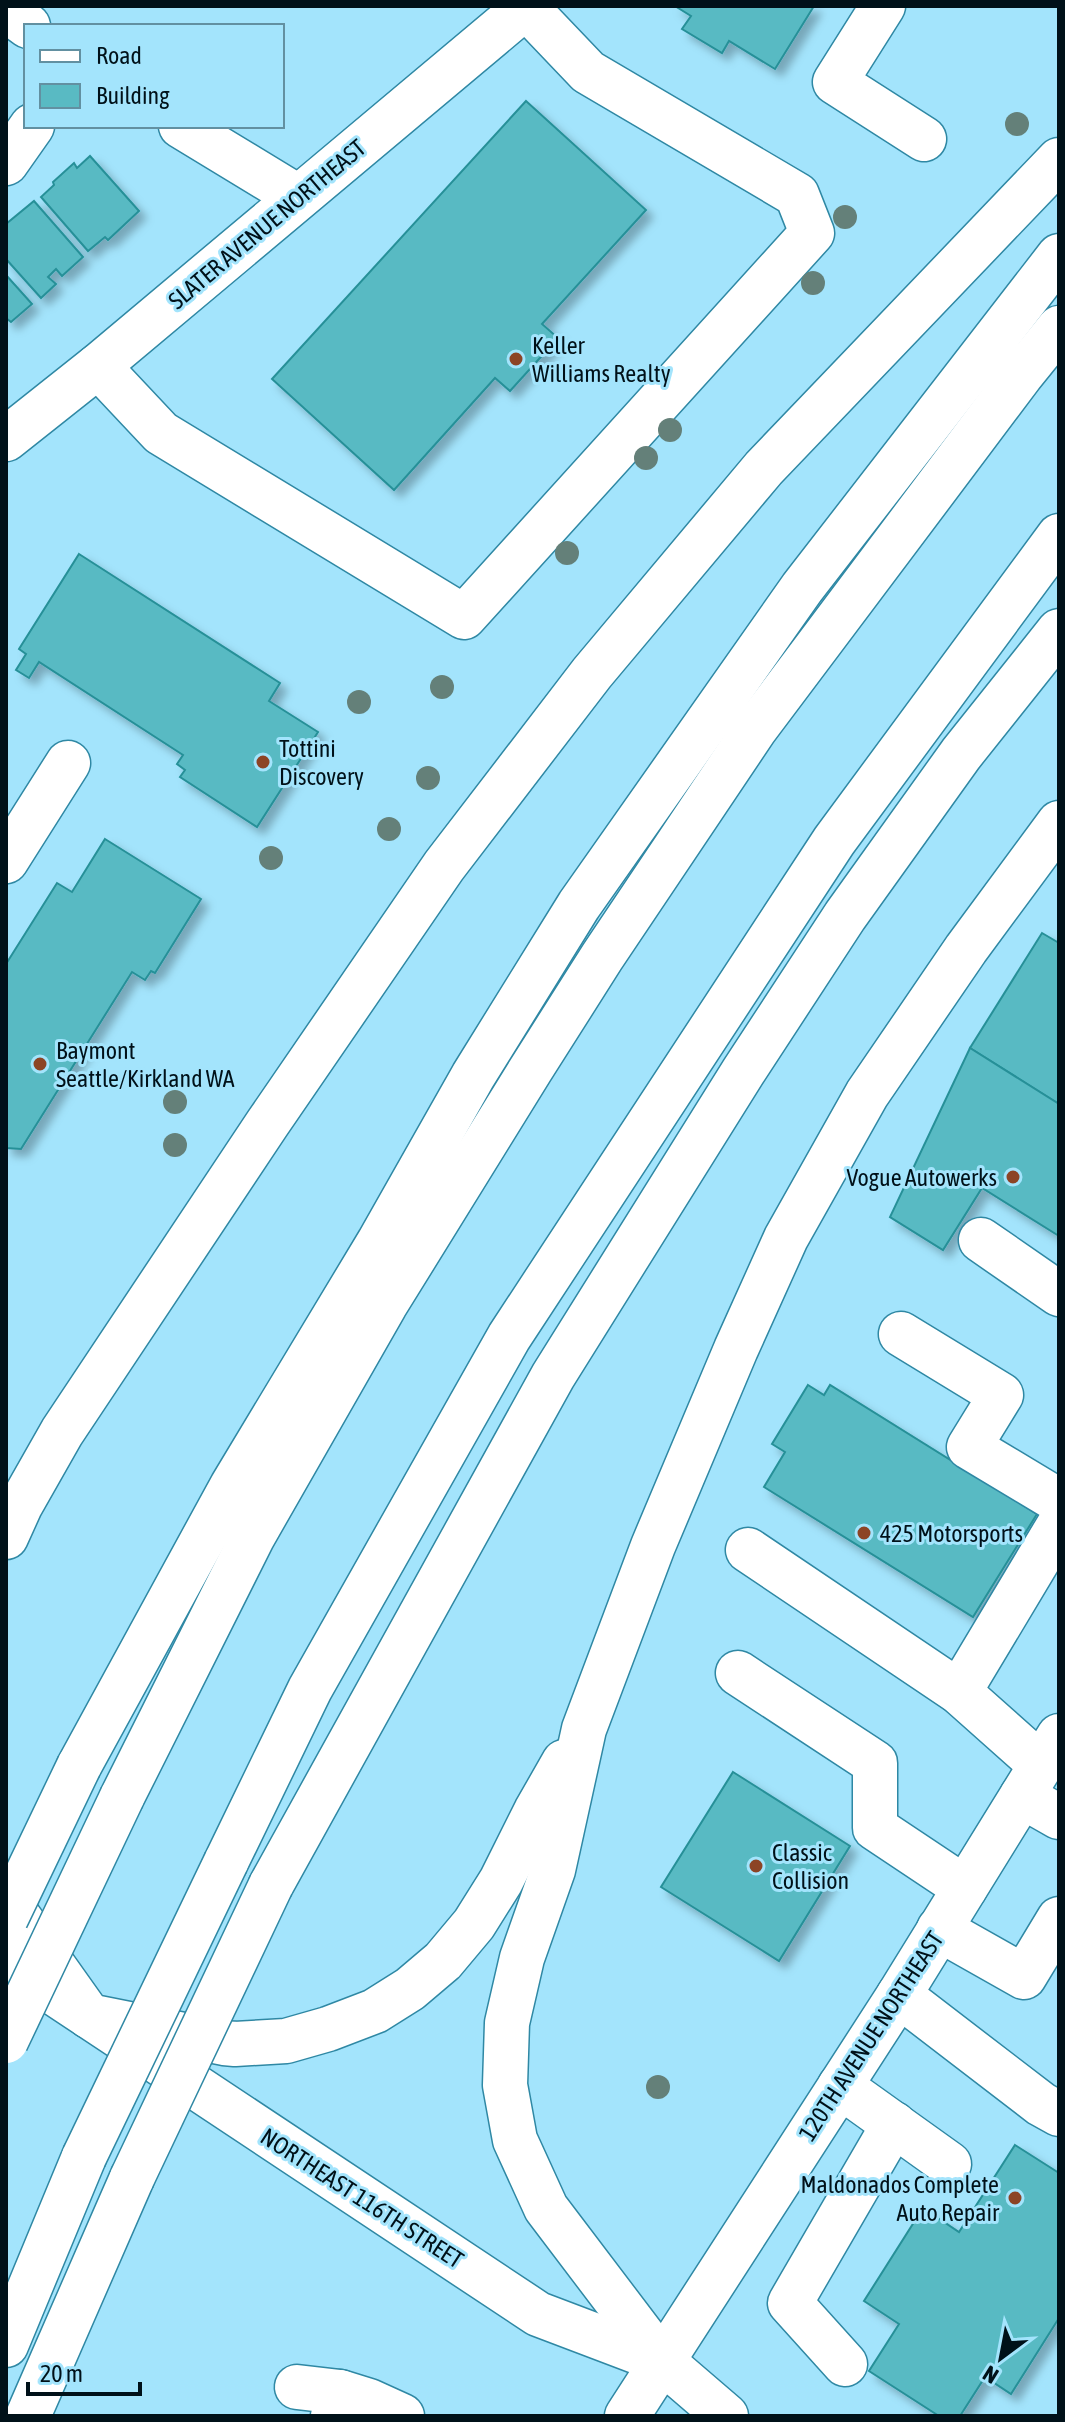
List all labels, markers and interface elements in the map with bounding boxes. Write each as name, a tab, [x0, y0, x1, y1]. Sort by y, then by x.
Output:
legend	[24, 24, 284, 128]
text: Road	[96, 42, 142, 69]
text: Building	[96, 82, 170, 109]
street label: SLATER AVENUE NORTHEAST	[163, 133, 371, 314]
place label: Keller Williams Realty	[532, 332, 671, 387]
marker: Keller Williams Realty	[507, 350, 525, 368]
place label: Tottini Discovery	[279, 735, 364, 790]
marker: Tottini Discovery	[254, 753, 272, 771]
place label: Baymont Seattle/Kirkland WA	[56, 1037, 235, 1092]
marker: Baymont Seattle/Kirkland WA	[31, 1055, 49, 1073]
place label: Vogue Autowerks	[846, 1164, 997, 1191]
marker: Vogue Autowerks	[1004, 1168, 1022, 1186]
place label: 425 Motorsports	[880, 1520, 1023, 1547]
marker: 425 Motorsports	[855, 1524, 873, 1542]
place label: Classic Collision	[772, 1839, 849, 1894]
marker: Classic Collision	[747, 1857, 765, 1875]
street label: 120TH AVENUE NORTHEAST	[793, 1926, 949, 2146]
street label: NORTHEAST 116TH STREET	[256, 2122, 469, 2274]
place label: Maldonados Complete Auto Repair	[800, 2171, 1000, 2226]
marker: Maldonados Complete Auto Repair	[1006, 2189, 1024, 2207]
north arrow	[961, 2318, 1041, 2398]
scale bar	[28, 2346, 140, 2396]
text: 20 m	[40, 2360, 83, 2387]
text: N	[978, 2360, 1003, 2389]

